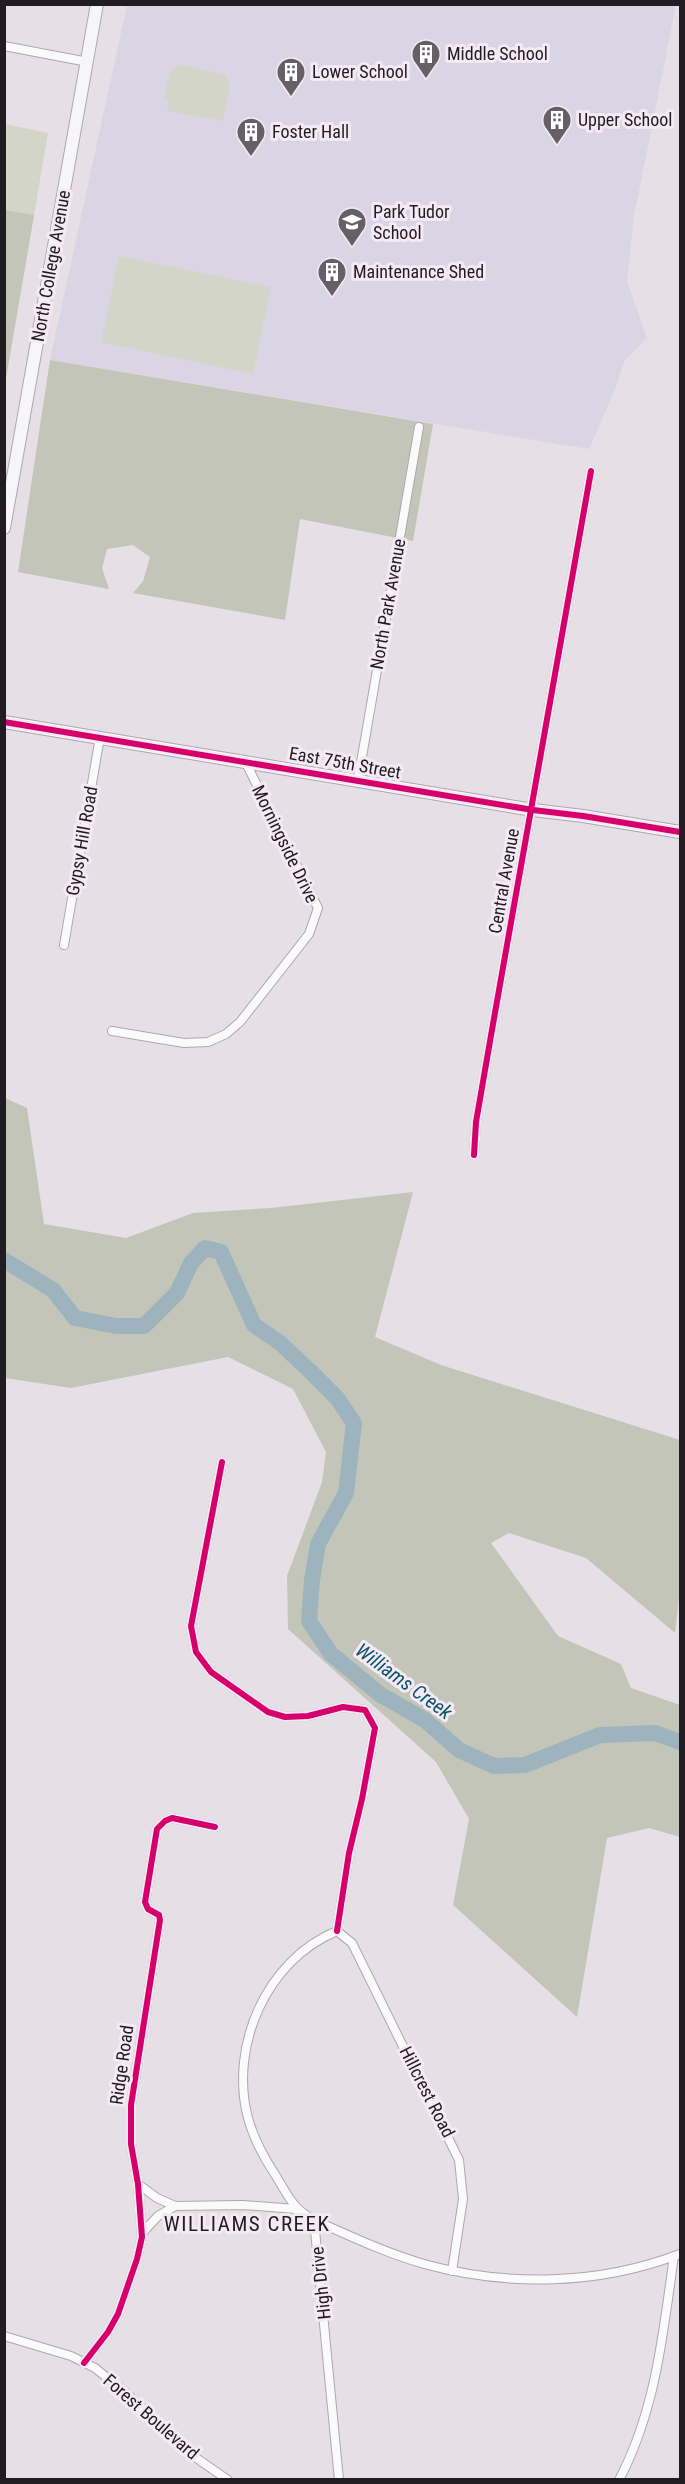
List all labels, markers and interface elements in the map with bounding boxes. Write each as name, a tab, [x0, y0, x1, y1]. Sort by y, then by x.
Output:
building icon: Middle School	[410, 38, 442, 80]
place label: Middle School	[447, 43, 548, 64]
building icon: Lower School	[275, 56, 307, 98]
place label: Lower School	[312, 61, 408, 82]
building icon: Upper School	[541, 104, 573, 146]
place label: Upper School	[578, 109, 672, 130]
building icon: Foster Hall	[235, 116, 267, 158]
place label: Foster Hall	[272, 121, 349, 142]
street label: North College Avenue	[27, 189, 74, 343]
place label: Park Tudor School	[373, 201, 450, 243]
school or university icon: Park Tudor School	[336, 206, 368, 248]
building icon: Maintenance Shed	[316, 256, 348, 298]
place label: Maintenance Shed	[353, 261, 484, 282]
street label: North Park Avenue	[366, 537, 409, 671]
street label: East 75th Street	[287, 742, 403, 783]
street label: Morningside Drive	[248, 782, 323, 906]
street label: Gypsy Hill Road	[62, 785, 101, 897]
street label: Central Avenue	[484, 827, 523, 935]
water label: Williams Creek	[351, 1638, 458, 1725]
street label: Ridge Road	[106, 2024, 137, 2106]
street label: Hillcrest Road	[396, 2043, 459, 2141]
district label: WILLIAMS CREEK	[164, 2212, 330, 2236]
street label: High Drive	[306, 2246, 335, 2320]
street label: Forest Boulevard	[99, 2370, 203, 2464]

